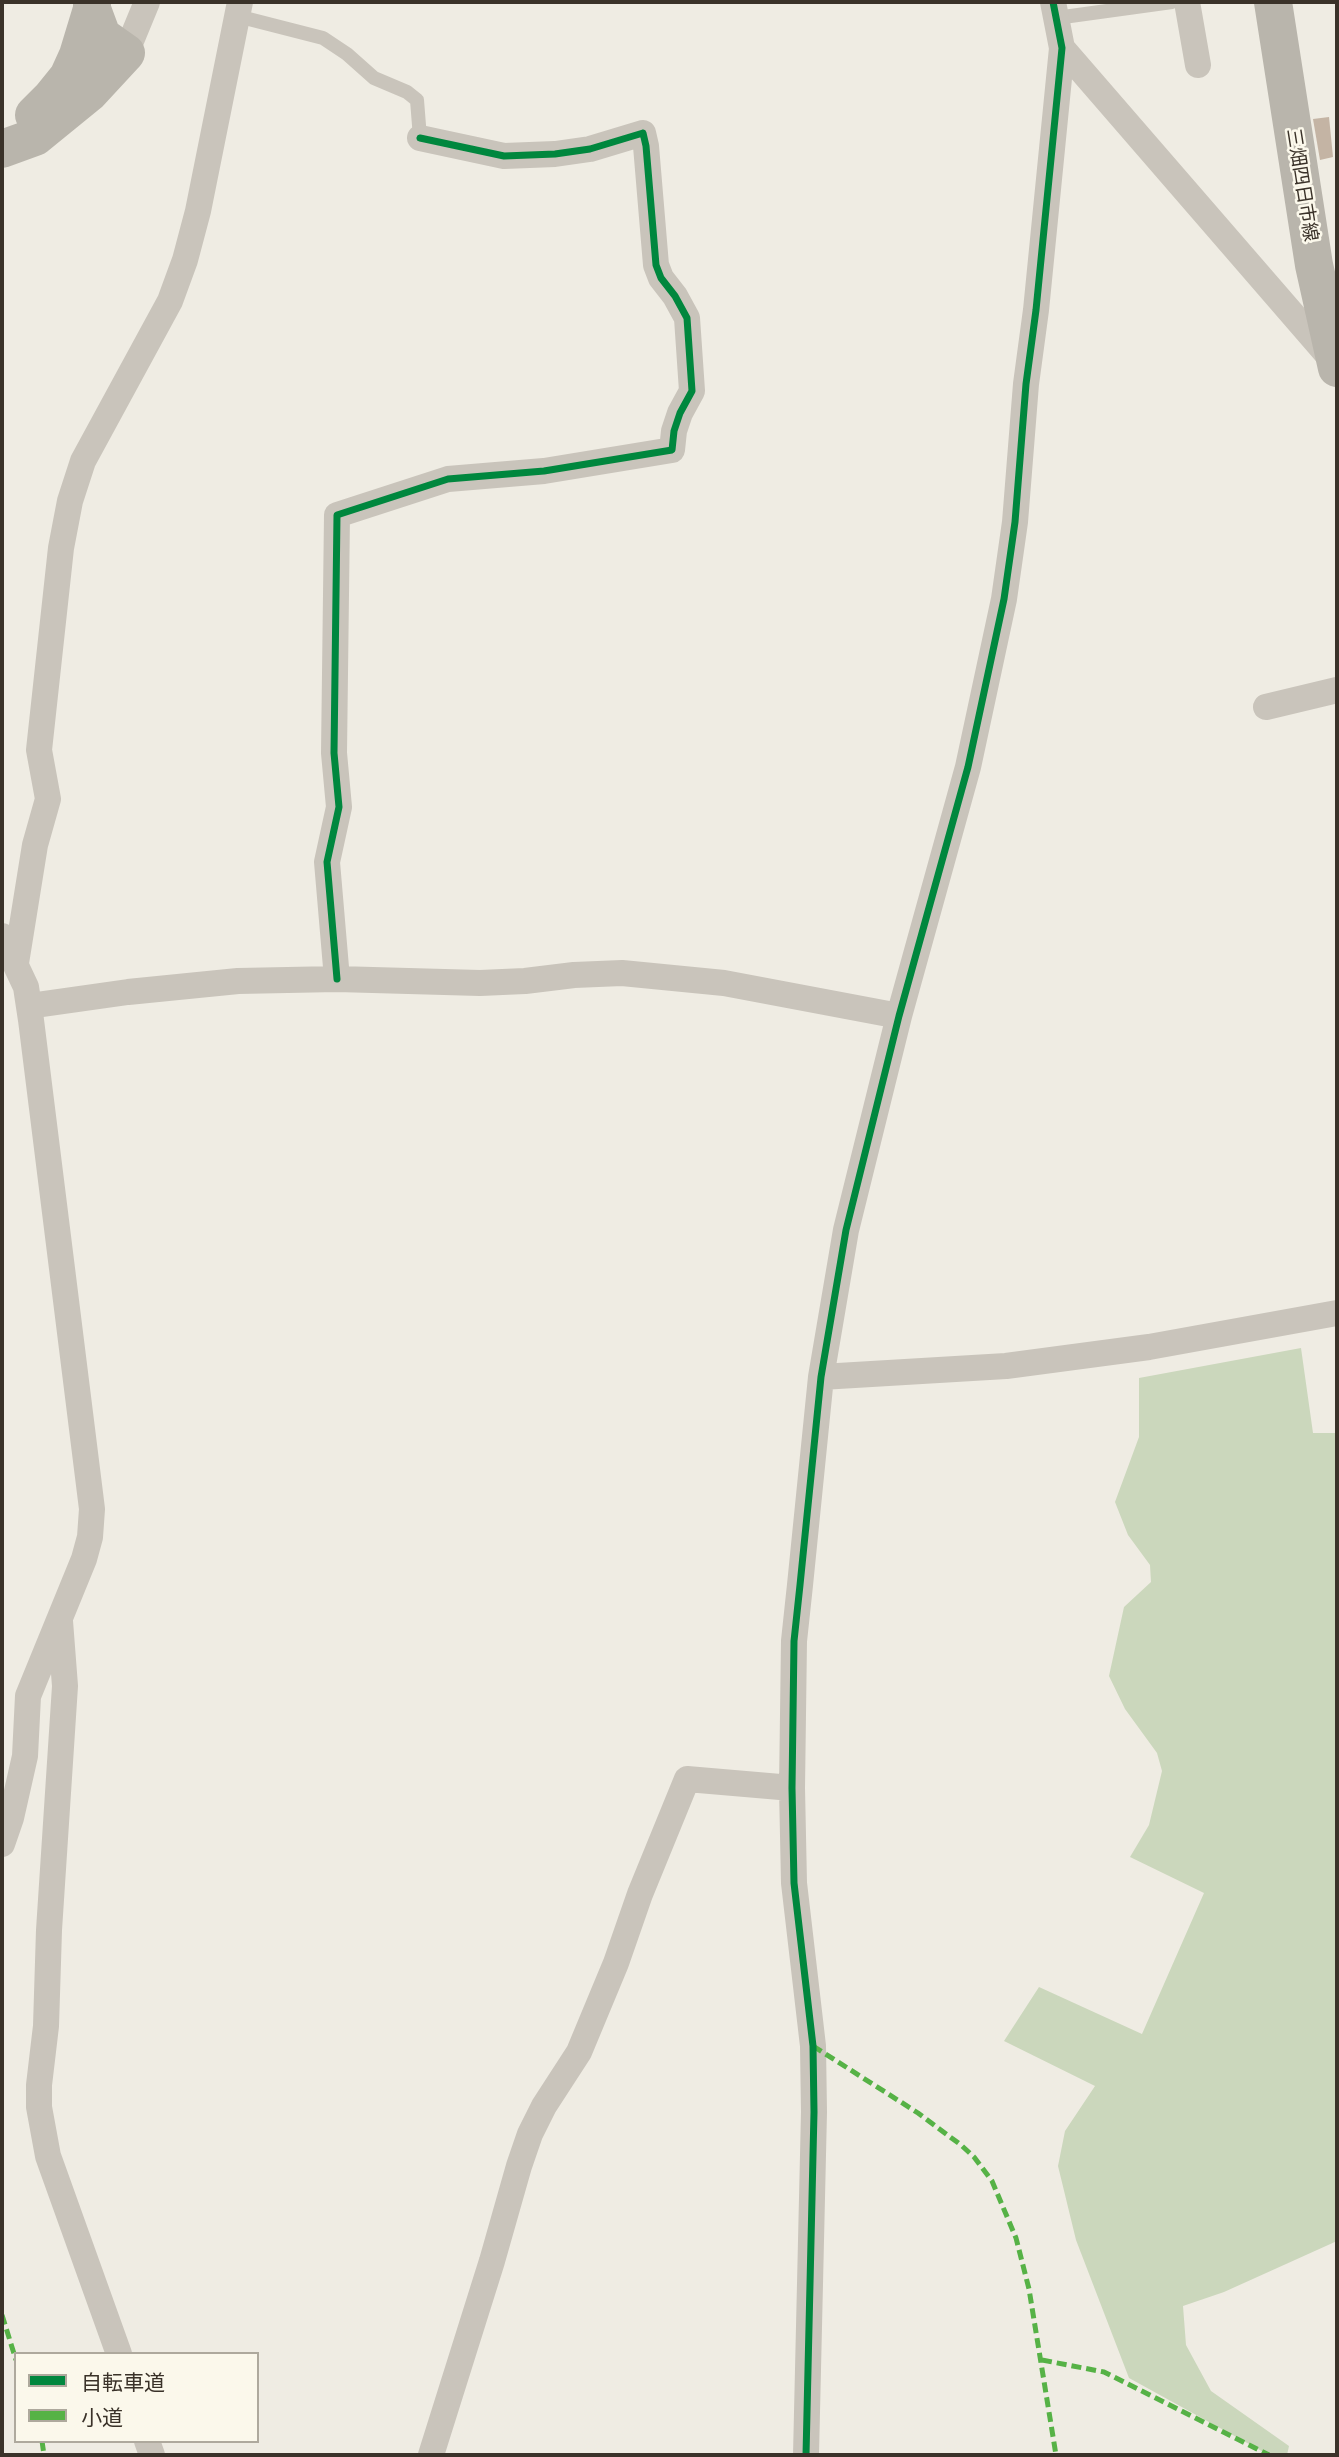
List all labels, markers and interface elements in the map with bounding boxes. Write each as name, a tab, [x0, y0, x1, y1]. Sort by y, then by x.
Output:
street label: 三畑四日市線	[1282, 127, 1322, 243]
legend	[14, 2352, 259, 2443]
text: 自転車道	[81, 2370, 165, 2395]
text: 小道	[81, 2405, 123, 2430]

